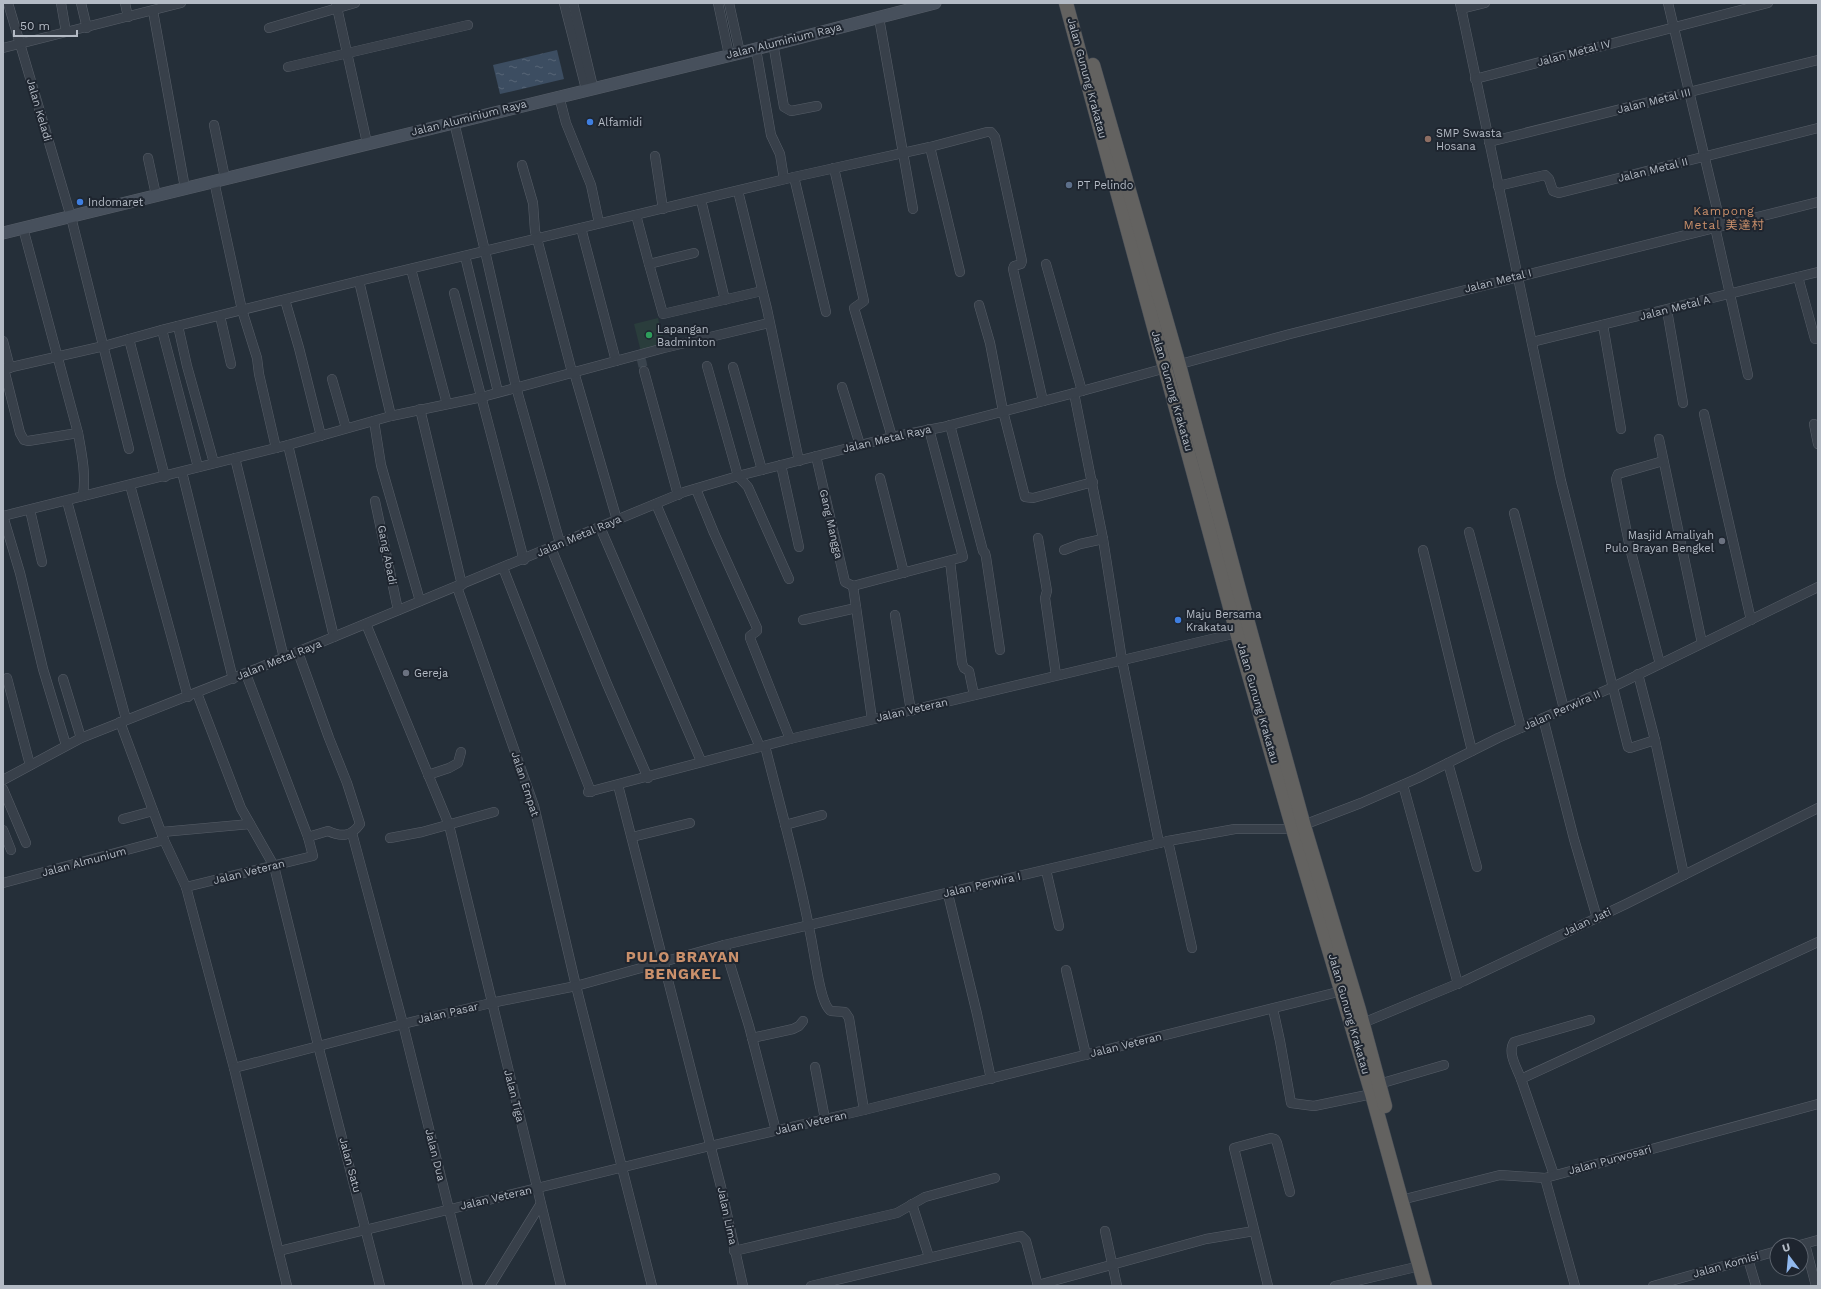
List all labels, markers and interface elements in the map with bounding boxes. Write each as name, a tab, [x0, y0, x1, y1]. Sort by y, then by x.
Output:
scale bar	[14, 12, 77, 38]
street label: Jalan Gunung Krakatau	[1065, 16, 1109, 140]
text: 50 m	[20, 19, 50, 33]
street label: Jalan Aluminium Raya	[725, 20, 843, 62]
street label: Jalan Metal IV	[1536, 37, 1612, 69]
street label: Jalan Keladi	[24, 77, 54, 143]
street label: Jalan Metal III	[1616, 86, 1692, 116]
street label: Jalan Aluminium Raya	[410, 97, 528, 139]
place label: Alfamidi	[598, 116, 642, 129]
marker: Alfamidi	[585, 117, 595, 127]
place label: SMP Swasta Hosana	[1436, 127, 1502, 153]
marker: SMP Swasta Hosana	[1423, 134, 1433, 144]
street label: Jalan Metal II	[1617, 155, 1689, 185]
place label: PT Pelindo	[1077, 179, 1133, 192]
marker: PT Pelindo	[1064, 180, 1074, 190]
place label: Indomaret	[88, 196, 144, 209]
marker: Indomaret	[75, 197, 85, 207]
district label: Kampong Metal 美達村	[1683, 204, 1765, 232]
street label: Jalan Metal I	[1463, 266, 1533, 296]
street label: Jalan Metal A	[1638, 293, 1712, 323]
place label: Lapangan Badminton	[657, 323, 715, 349]
street label: Jalan Gunung Krakatau	[1149, 329, 1195, 453]
marker: Lapangan Badminton	[644, 330, 654, 340]
street label: Jalan Metal Raya	[841, 422, 933, 456]
street label: Gang Mangga	[817, 488, 845, 560]
street label: Jalan Metal Raya	[535, 512, 623, 560]
street label: Gang Abadi	[375, 524, 399, 586]
place label: Masjid Amaliyah Pulo Brayan Bengkel	[1605, 529, 1715, 555]
marker: Masjid Amaliyah Pulo Brayan Bengkel	[1717, 536, 1727, 546]
place label: Maju Bersama Krakatau	[1186, 608, 1262, 634]
marker: Maju Bersama Krakatau	[1173, 615, 1183, 625]
street label: Jalan Metal Raya	[235, 637, 323, 683]
street label: Jalan Gunung Krakatau	[1235, 641, 1281, 765]
place label: Gereja	[414, 667, 448, 680]
marker: Gereja	[401, 668, 411, 678]
street label: Jalan Perwira II	[1522, 687, 1602, 733]
street label: Jalan Veteran	[875, 695, 949, 725]
street label: Jalan Empat	[508, 750, 542, 818]
street label: Jalan Almunium	[40, 844, 128, 880]
street label: Jalan Veteran	[212, 857, 286, 887]
street label: Jalan Perwira I	[942, 870, 1022, 900]
street label: Jalan Jati	[1561, 905, 1613, 939]
district label: PULO BRAYAN BENGKEL	[626, 948, 740, 983]
street label: Jalan Gunung Krakatau	[1326, 952, 1372, 1076]
street label: Jalan Pasar	[416, 1000, 480, 1026]
street label: Jalan Veteran	[1089, 1030, 1163, 1060]
street label: Jalan Tiga	[501, 1068, 527, 1124]
street label: Jalan Veteran	[774, 1108, 848, 1138]
street label: Jalan Dua	[422, 1128, 448, 1182]
street label: Jalan Satu	[336, 1136, 364, 1194]
street label: Jalan Purwosari	[1567, 1143, 1653, 1177]
street label: Jalan Veteran	[459, 1183, 533, 1213]
street label: Jalan Lima	[715, 1186, 739, 1246]
north arrow	[1769, 1237, 1809, 1277]
text: U	[1781, 1240, 1792, 1255]
street label: Jalan Komisi	[1692, 1249, 1760, 1281]

